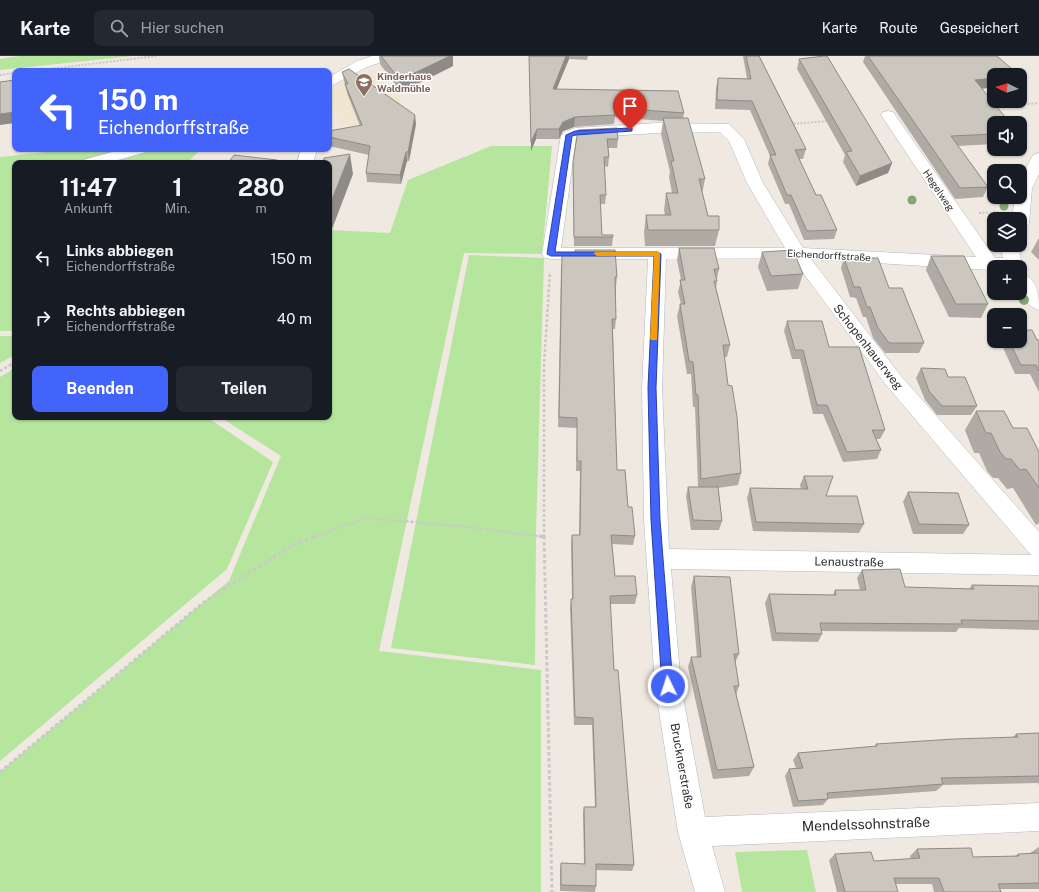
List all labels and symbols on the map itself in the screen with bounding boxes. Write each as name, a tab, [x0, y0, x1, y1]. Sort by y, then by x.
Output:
north arrow	[987, 68, 1027, 108]
place label: Kinderhaus Waldmühle	[377, 70, 432, 94]
school or university icon: Kinderhaus Waldmühle	[354, 72, 374, 97]
pin	[613, 89, 647, 130]
street label: Hegelweg	[921, 167, 957, 213]
street label: Eichendorffstraße	[787, 247, 872, 263]
street label: Schopenhauerweg	[830, 301, 906, 393]
street label: Lenaustraße	[814, 554, 884, 570]
position arrow	[647, 665, 689, 707]
street label: Brucknerstraße	[668, 722, 696, 810]
street label: Mendelssohnstraße	[802, 814, 930, 834]

